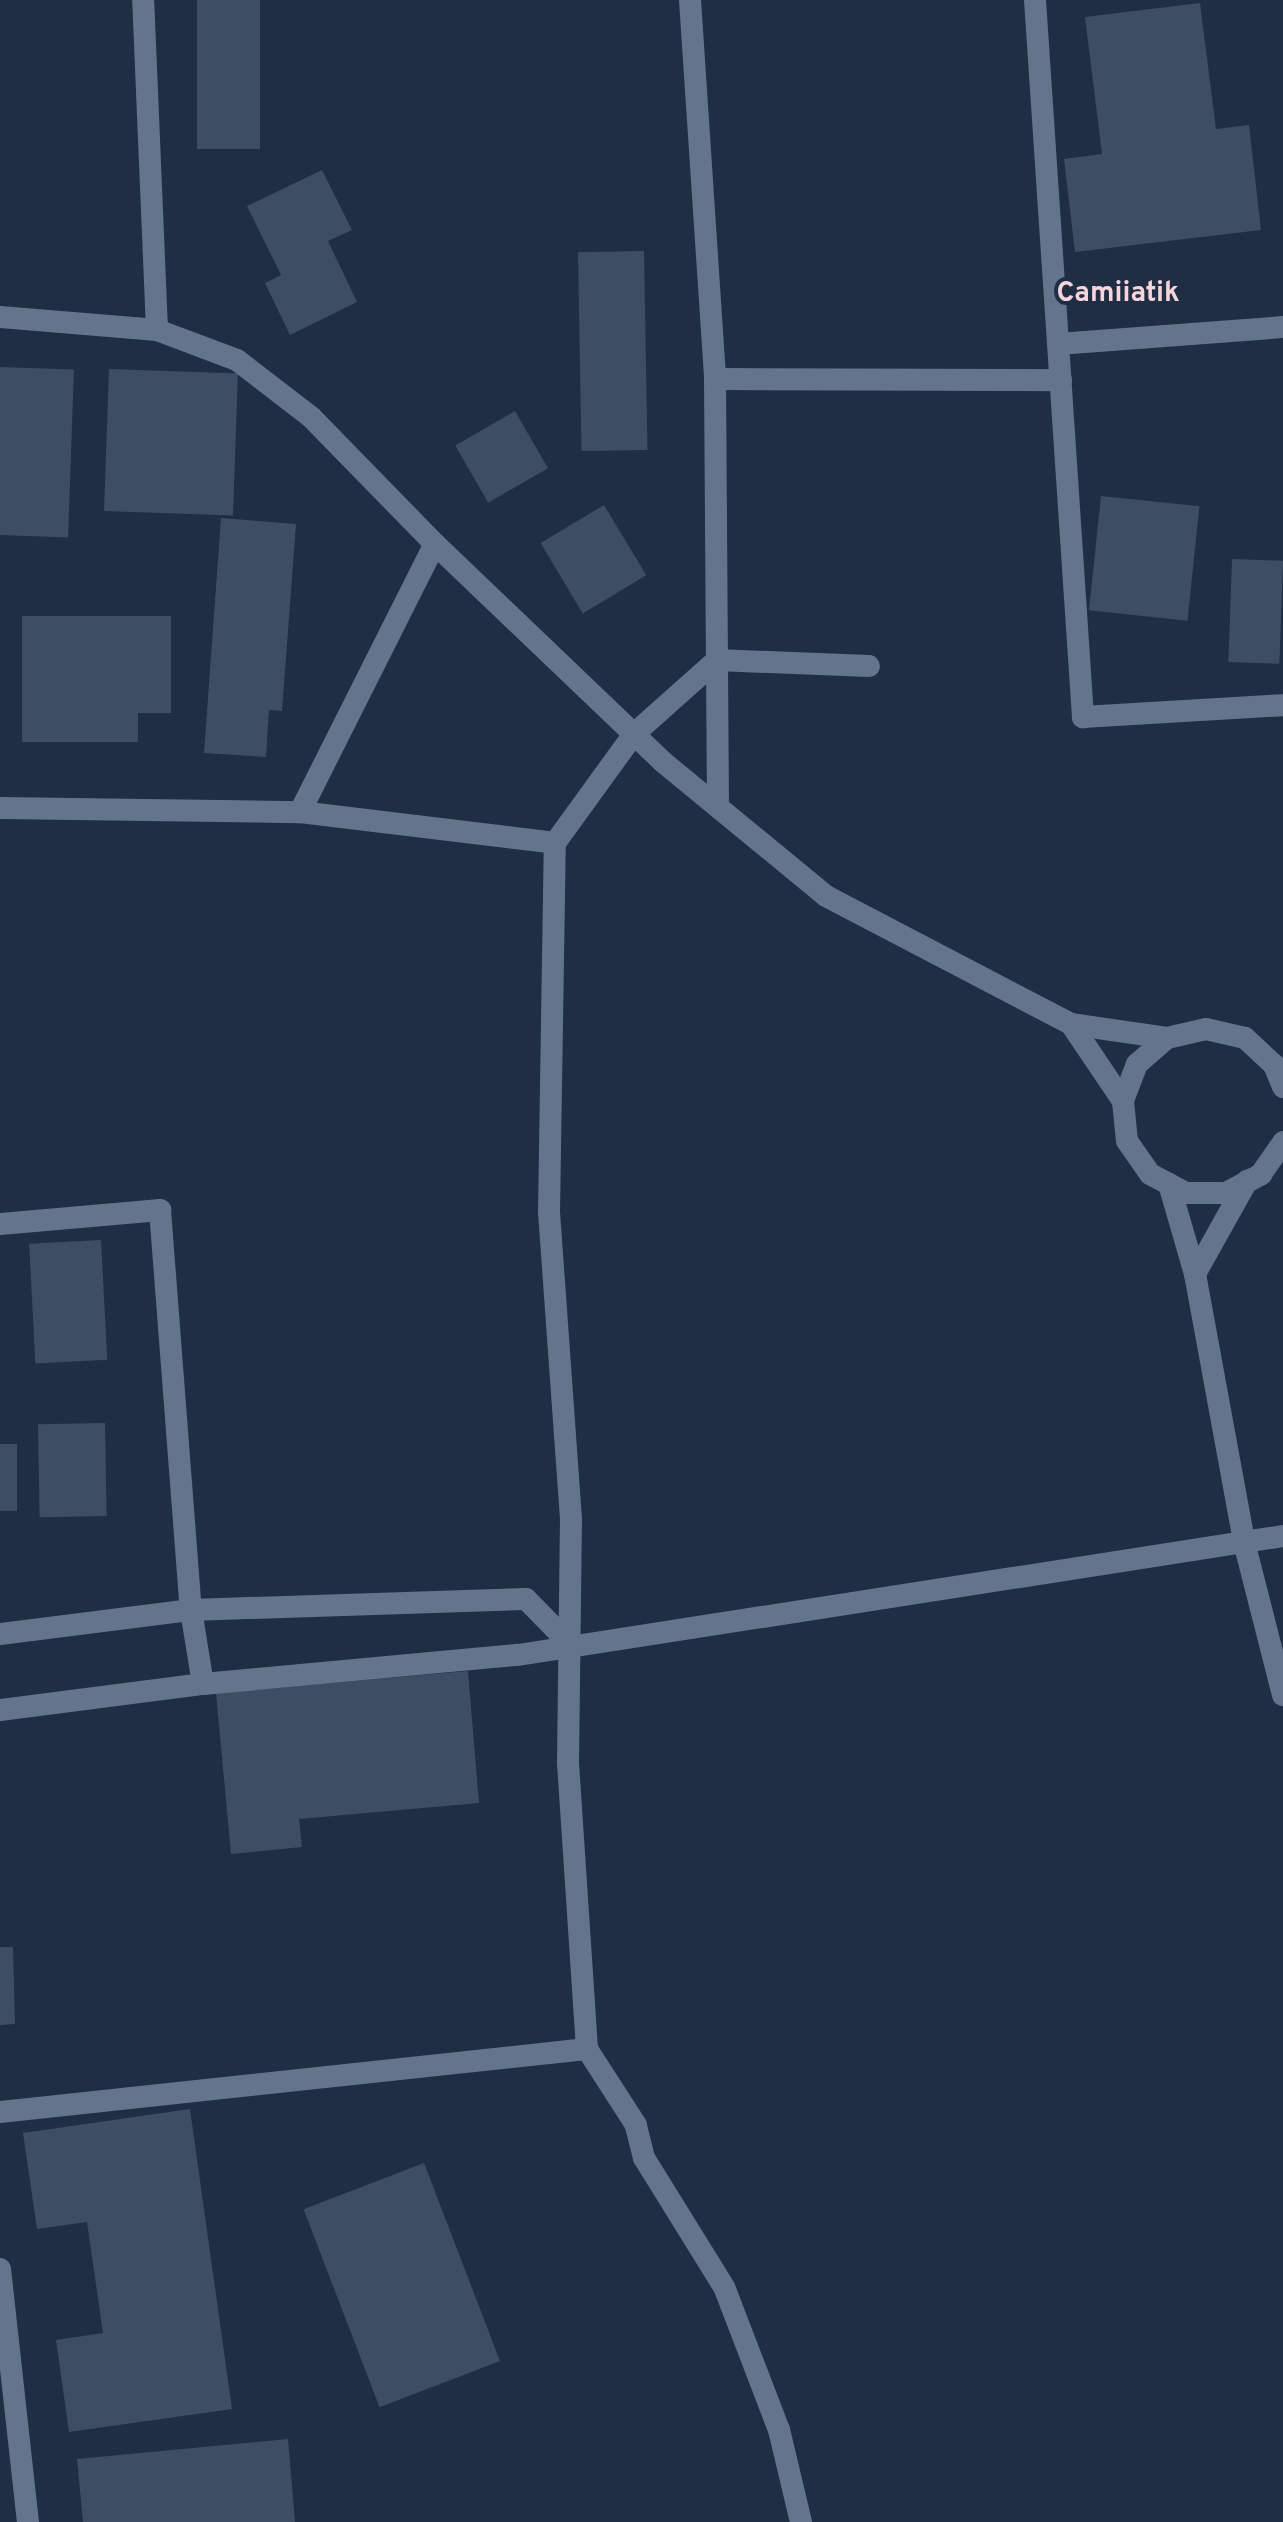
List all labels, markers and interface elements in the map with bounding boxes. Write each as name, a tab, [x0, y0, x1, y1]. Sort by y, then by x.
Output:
district label: Camiiatik	[1056, 277, 1180, 311]

